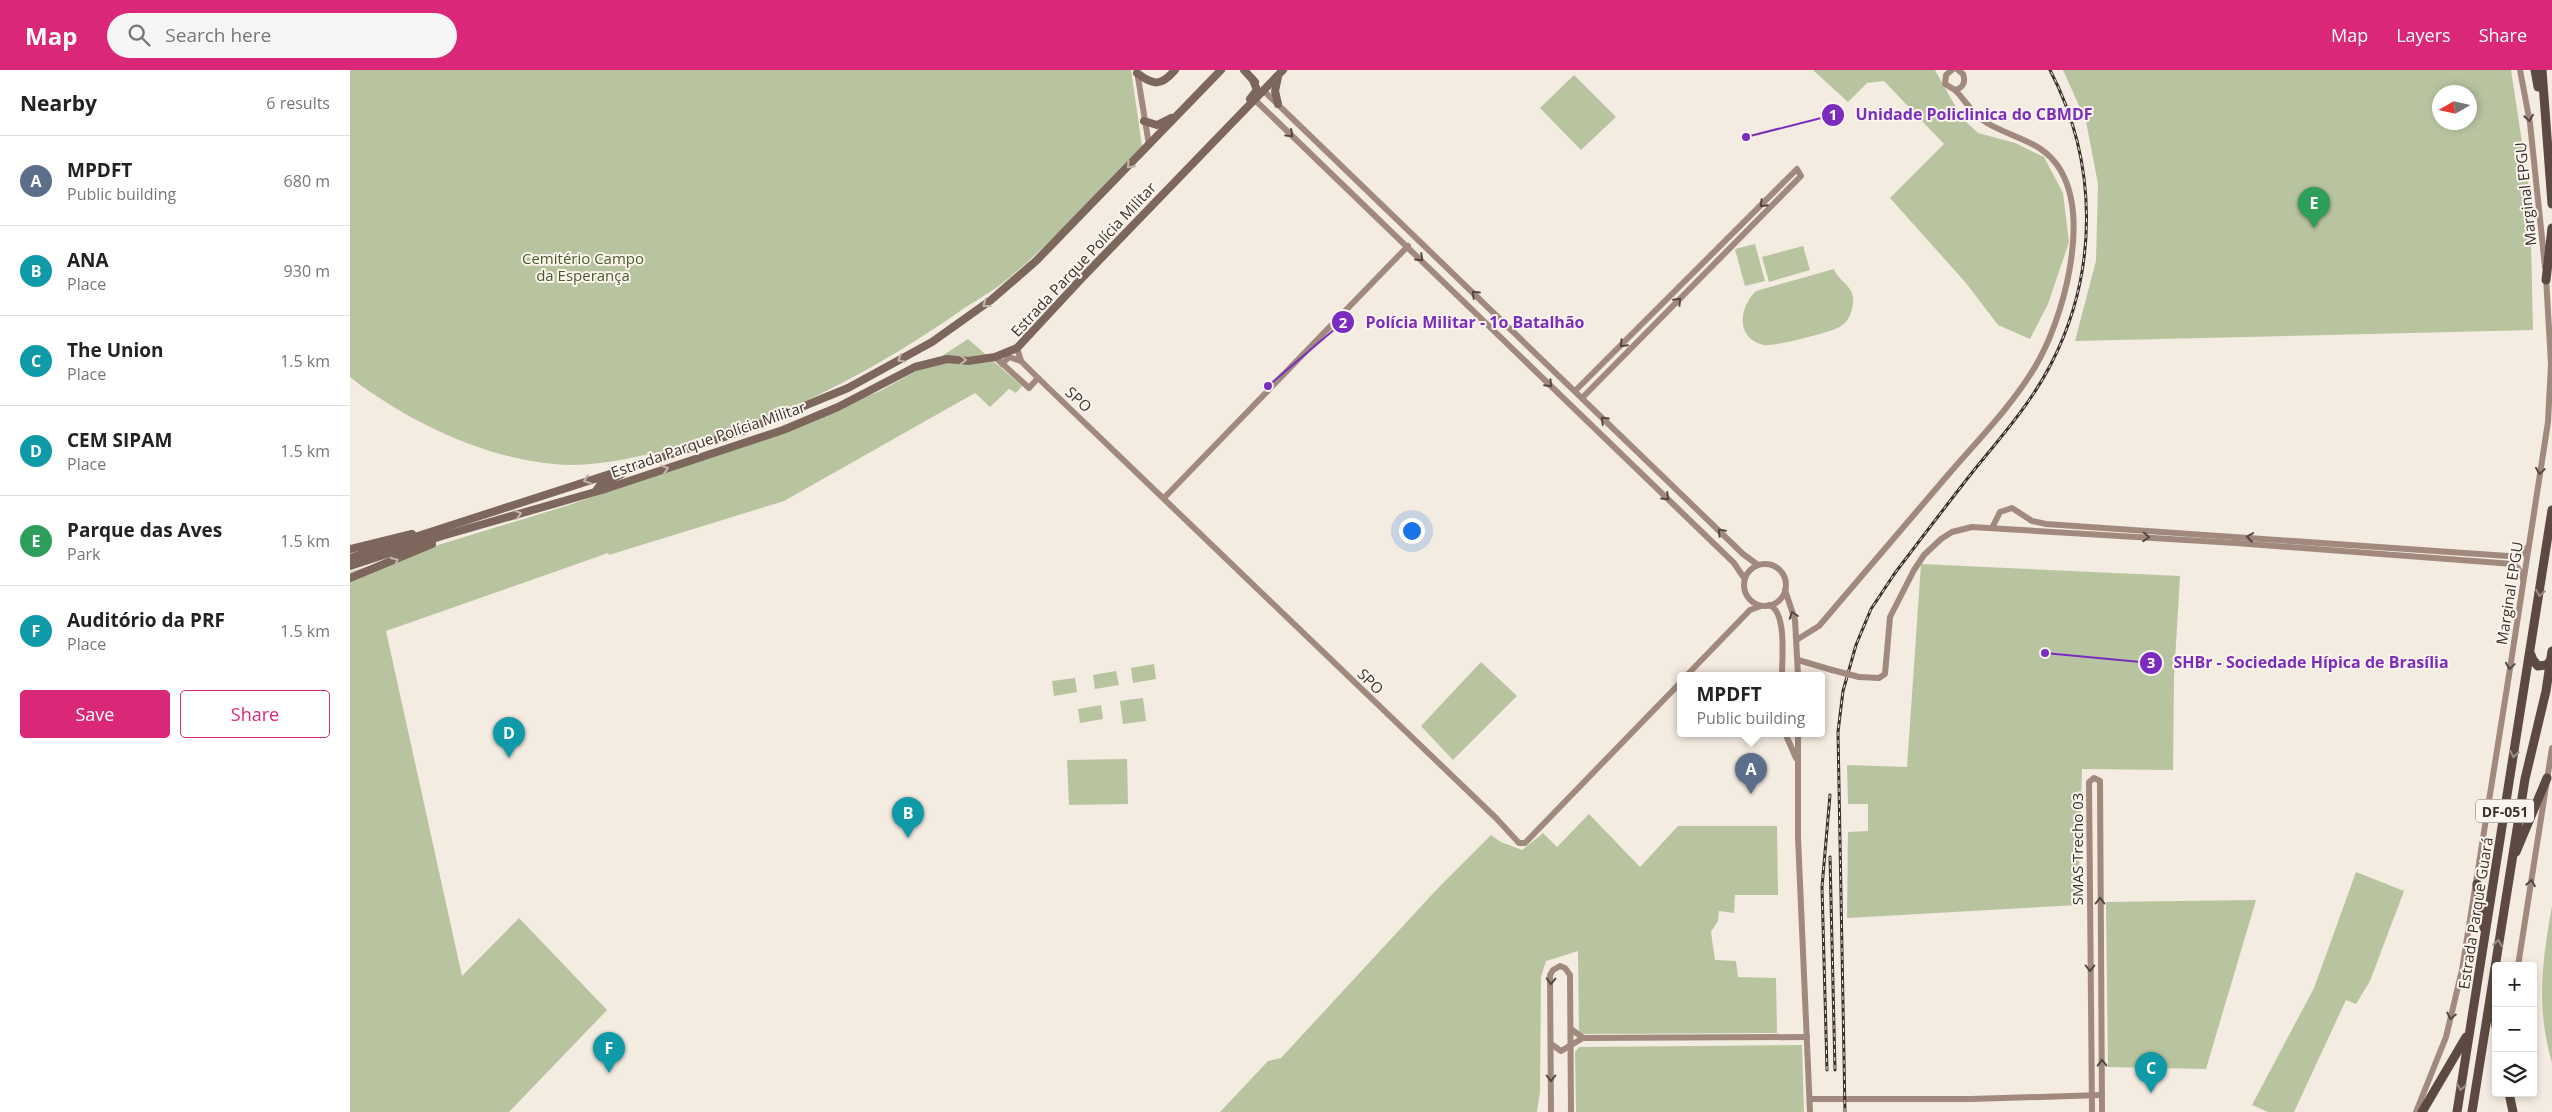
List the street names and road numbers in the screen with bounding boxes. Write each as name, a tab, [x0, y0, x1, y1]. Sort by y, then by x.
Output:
street label: Marginal EPGU	[2510, 141, 2540, 247]
street label: Estrada Parque Polícia Militar	[1006, 177, 1160, 341]
street label: SPO	[1062, 382, 1096, 416]
street label: Estrada Parque Polícia Militar	[608, 396, 808, 482]
street label: Marginal EPGU	[2491, 540, 2527, 646]
street label: SPO	[1354, 664, 1388, 698]
street label: SMAS Trecho 03	[2067, 793, 2087, 905]
road number: DF-051	[2476, 799, 2534, 822]
street label: Estrada Parque Guará	[2453, 835, 2497, 991]

